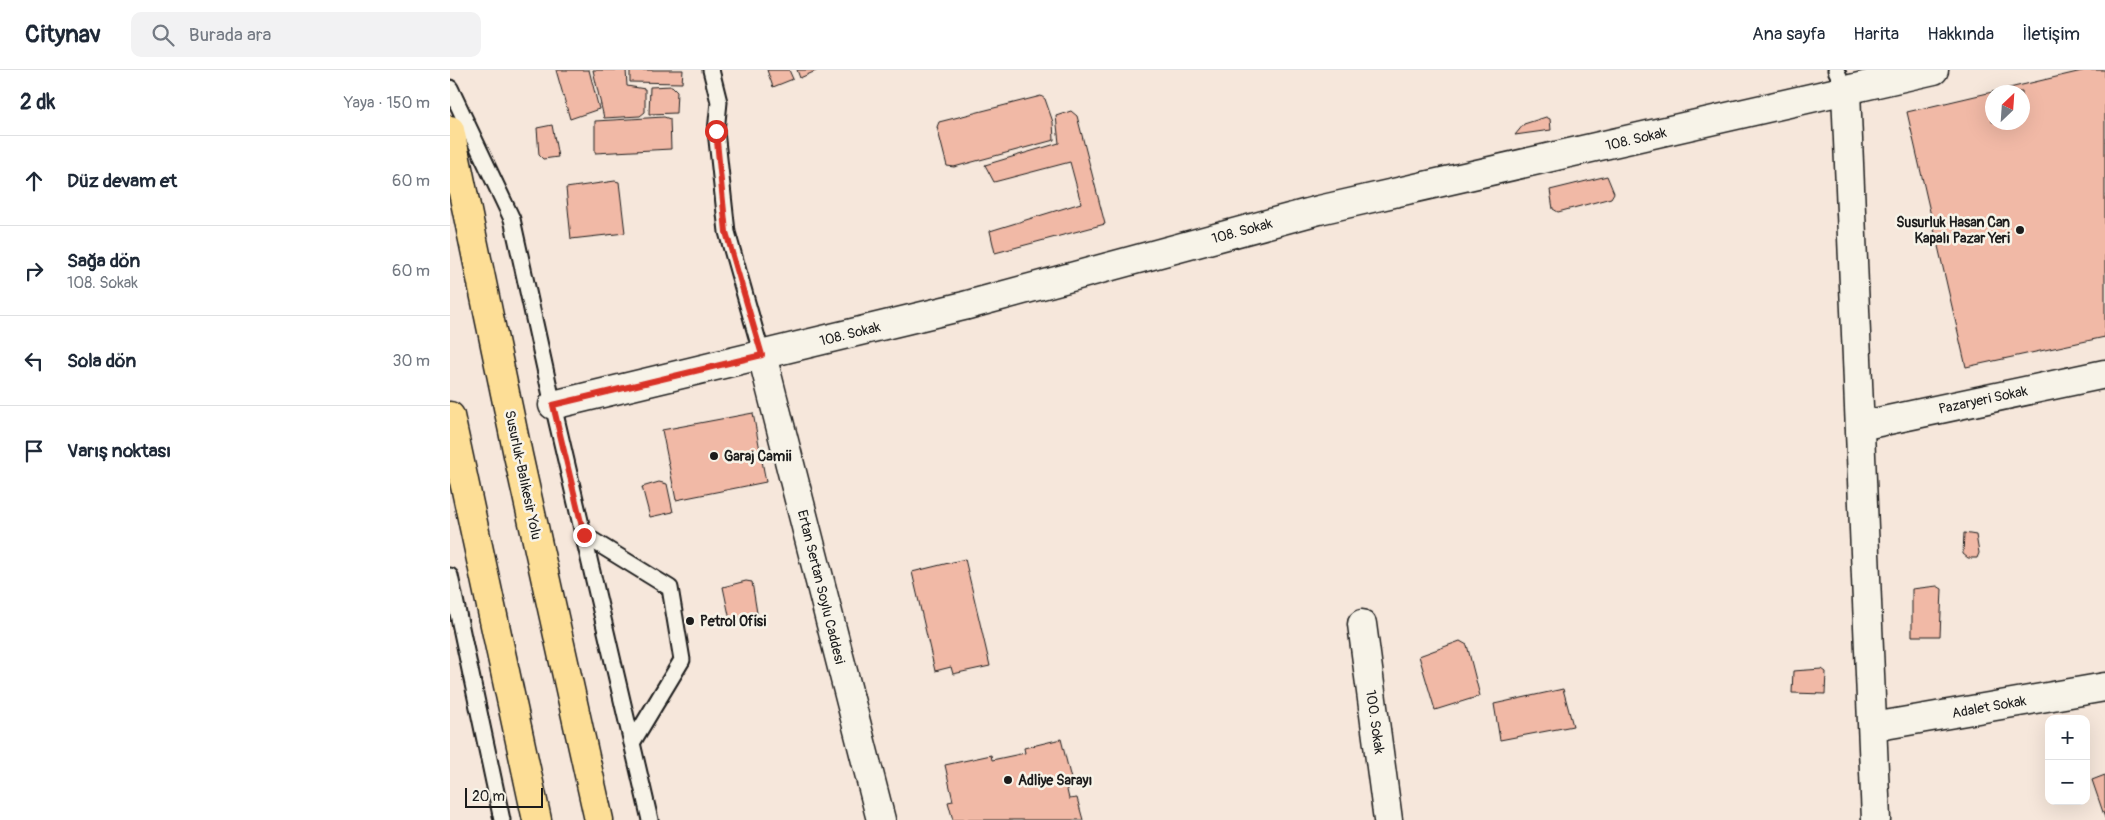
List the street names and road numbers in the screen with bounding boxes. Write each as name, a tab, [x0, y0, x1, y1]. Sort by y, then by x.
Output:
street label: 108. Sokak	[1604, 124, 1668, 154]
street label: 108. Sokak	[1210, 215, 1274, 247]
street label: 108. Sokak	[818, 318, 882, 350]
street label: Pazaryeri Sokak	[1937, 382, 2029, 418]
street label: Susurluk-Balıkesir Yolu	[501, 409, 545, 541]
street label: Ertan Sertan Soylu Caddesi	[794, 508, 848, 666]
street label: 100. Sokak	[1362, 689, 1388, 755]
street label: Adalet Sokak	[1950, 692, 2028, 722]

